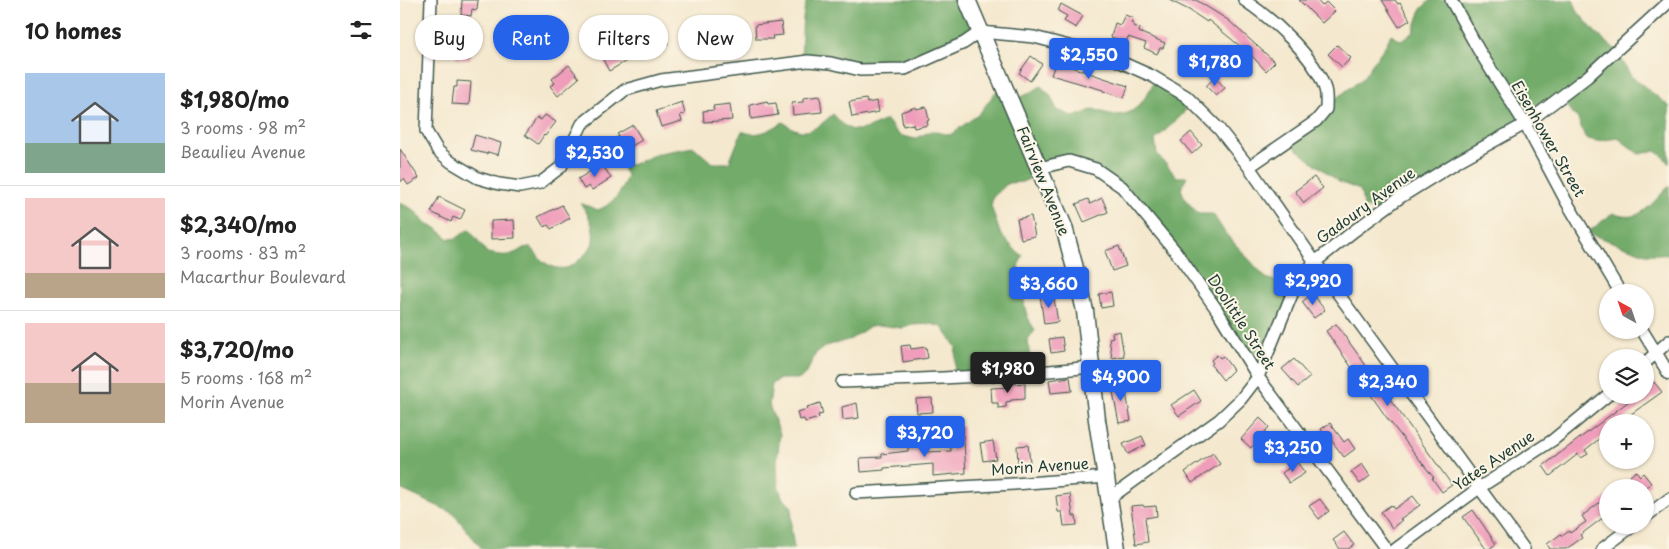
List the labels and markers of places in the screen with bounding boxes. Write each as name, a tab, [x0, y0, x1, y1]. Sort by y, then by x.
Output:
pin: $2,550	[1048, 38, 1130, 80]
pin: $1,780	[1174, 44, 1256, 87]
pin: $2,530	[554, 136, 636, 178]
pin: $2,920	[1272, 264, 1354, 306]
pin: $3,660	[1008, 266, 1090, 309]
pin: $1,980	[967, 352, 1049, 394]
pin: $4,900	[1080, 360, 1162, 402]
pin: $2,340	[1347, 364, 1429, 407]
pin: $3,720	[884, 416, 966, 458]
pin: $3,250	[1252, 430, 1334, 473]

